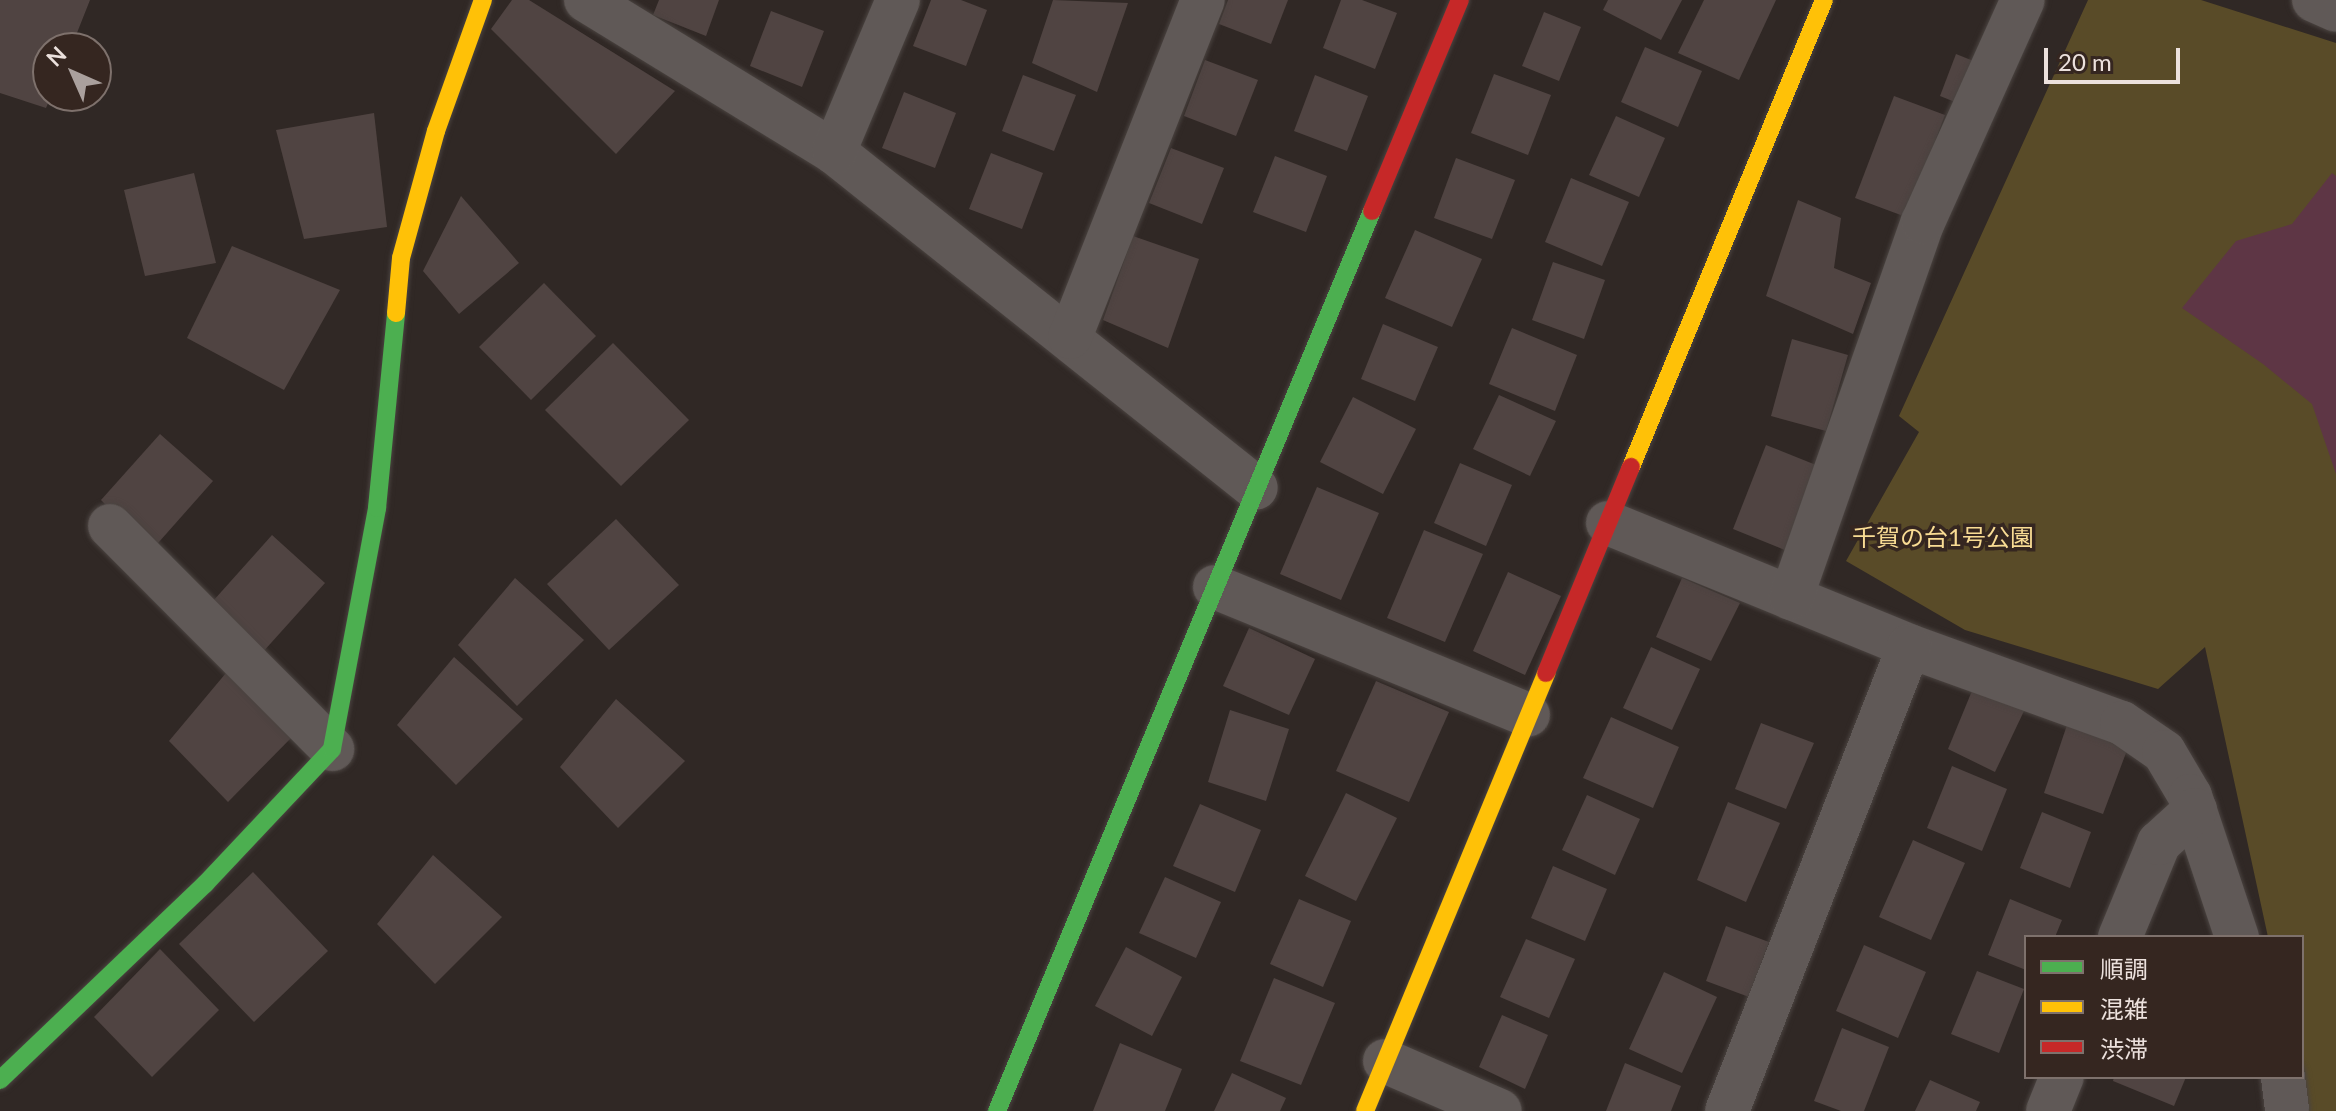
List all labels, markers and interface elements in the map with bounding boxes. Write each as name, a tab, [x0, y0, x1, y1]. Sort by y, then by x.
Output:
north arrow	[32, 32, 112, 112]
scale bar	[2048, 32, 2184, 82]
text: N	[41, 41, 72, 72]
text: 20 m	[2058, 47, 2112, 76]
park label: 千賀の台1号公園	[1852, 523, 2034, 551]
legend	[2024, 935, 2304, 1079]
text: 順調	[2100, 954, 2148, 983]
text: 混雑	[2100, 994, 2148, 1023]
text: 渋滞	[2100, 1034, 2148, 1063]

